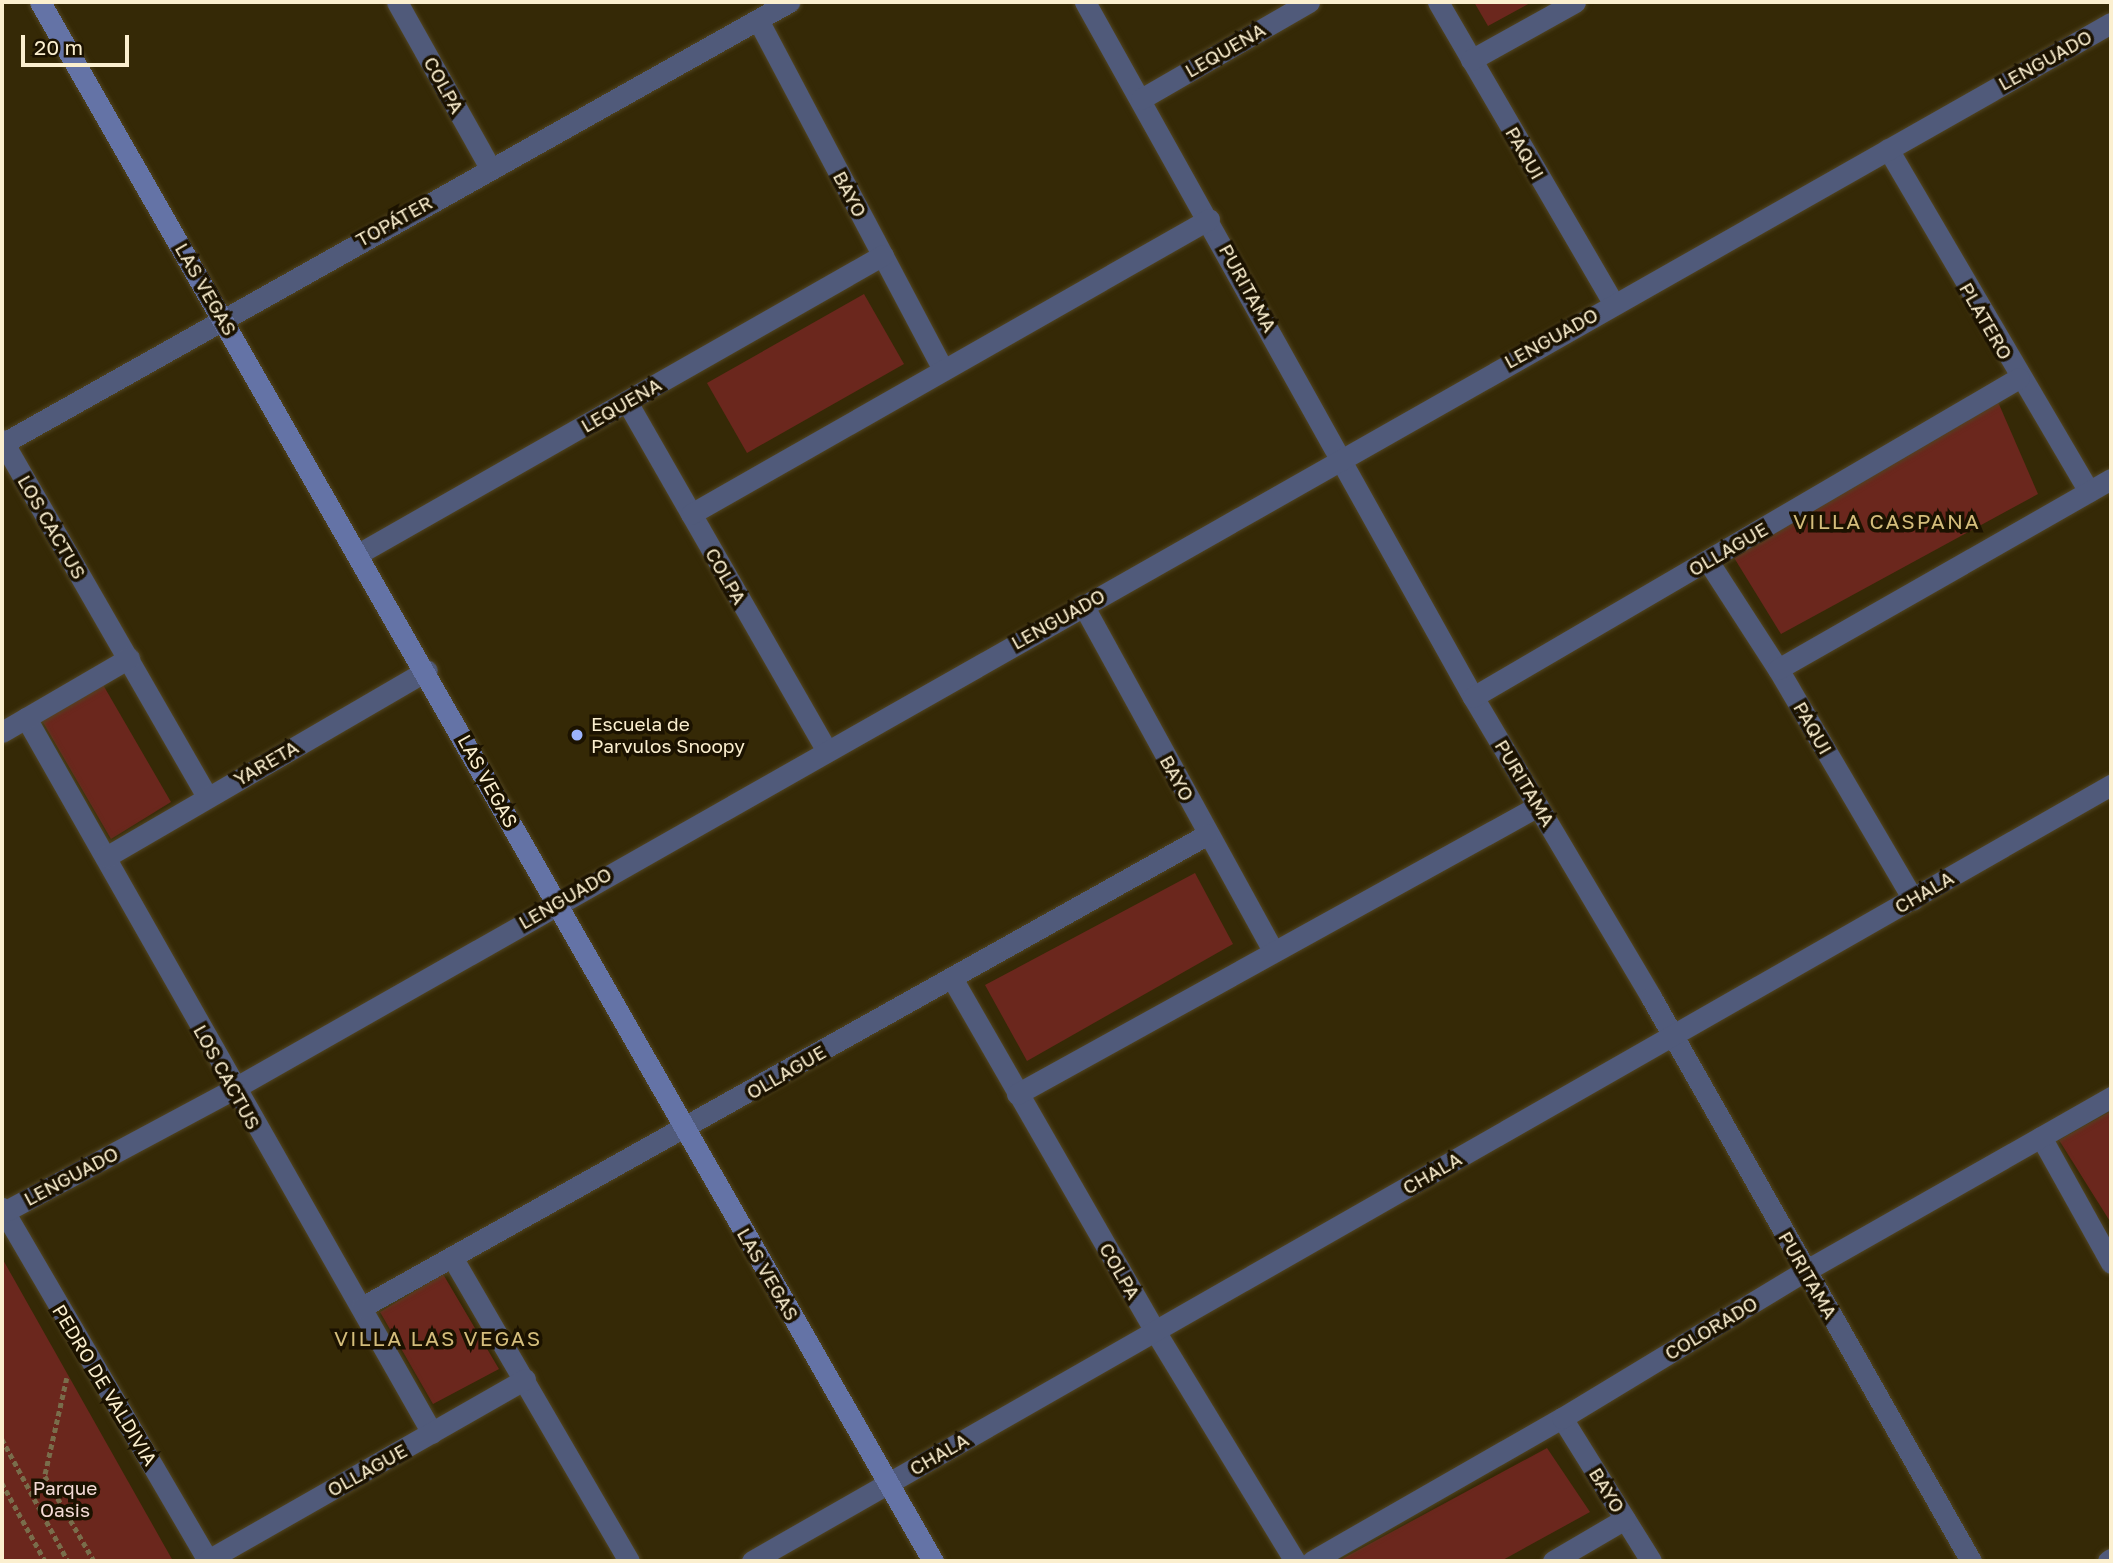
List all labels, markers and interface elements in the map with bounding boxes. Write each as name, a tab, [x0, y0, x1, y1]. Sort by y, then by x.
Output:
street label: LEQUENA	[1181, 18, 1269, 82]
scale bar	[24, 21, 133, 65]
street label: LENGUADO	[1994, 25, 2096, 95]
text: 20 m	[34, 34, 83, 60]
street label: COLPA	[419, 53, 469, 117]
street label: PAQUI	[1501, 123, 1549, 183]
street label: BAYO	[828, 167, 872, 221]
street label: TOPÁTER	[352, 191, 436, 251]
street label: LAS VEGAS	[170, 239, 242, 339]
street label: PURITAMA	[1214, 240, 1282, 336]
street label: PLATERO	[1955, 278, 2017, 364]
street label: LENGUADO	[1500, 303, 1602, 373]
street label: LEQUENA	[577, 373, 665, 437]
street label: LOS CACTUS	[13, 471, 91, 583]
district label: VILLA CASPANA	[1795, 508, 1979, 534]
street label: OLLAGUE	[1684, 517, 1772, 581]
street label: COLPA	[701, 544, 751, 608]
street label: LENGUADO	[1007, 584, 1109, 654]
street label: PAQUI	[1789, 698, 1837, 758]
place label: Escuela de Parvulos Snoopy	[591, 713, 745, 757]
marker: Escuela de Parvulos Snoopy	[569, 727, 585, 743]
street label: LAS VEGAS	[453, 731, 523, 831]
street label: YARETA	[230, 735, 302, 791]
street label: PURITAMA	[1490, 735, 1560, 831]
street label: BAYO	[1155, 751, 1199, 805]
street label: LENGUADO	[514, 862, 616, 934]
street label: CHALA	[1890, 866, 1958, 918]
street label: LOS CACTUS	[189, 1021, 265, 1133]
street label: OLLAGUE	[742, 1040, 830, 1104]
street label: LENGUADO	[20, 1142, 122, 1210]
street label: CHALA	[1398, 1147, 1466, 1199]
street label: LAS VEGAS	[732, 1224, 804, 1324]
street label: PURITAMA	[1774, 1227, 1842, 1323]
street label: COLPA	[1095, 1239, 1145, 1303]
street label: COLORADO	[1661, 1291, 1761, 1365]
street label: PEDRO DE VALDIVIA	[48, 1300, 162, 1470]
district label: VILLA LAS VEGAS	[336, 1325, 540, 1351]
street label: CHALA	[905, 1428, 973, 1480]
street label: OLLAGUE	[323, 1439, 411, 1501]
street label: BAYO	[1584, 1463, 1630, 1517]
park label: Parque Oasis	[33, 1477, 97, 1521]

